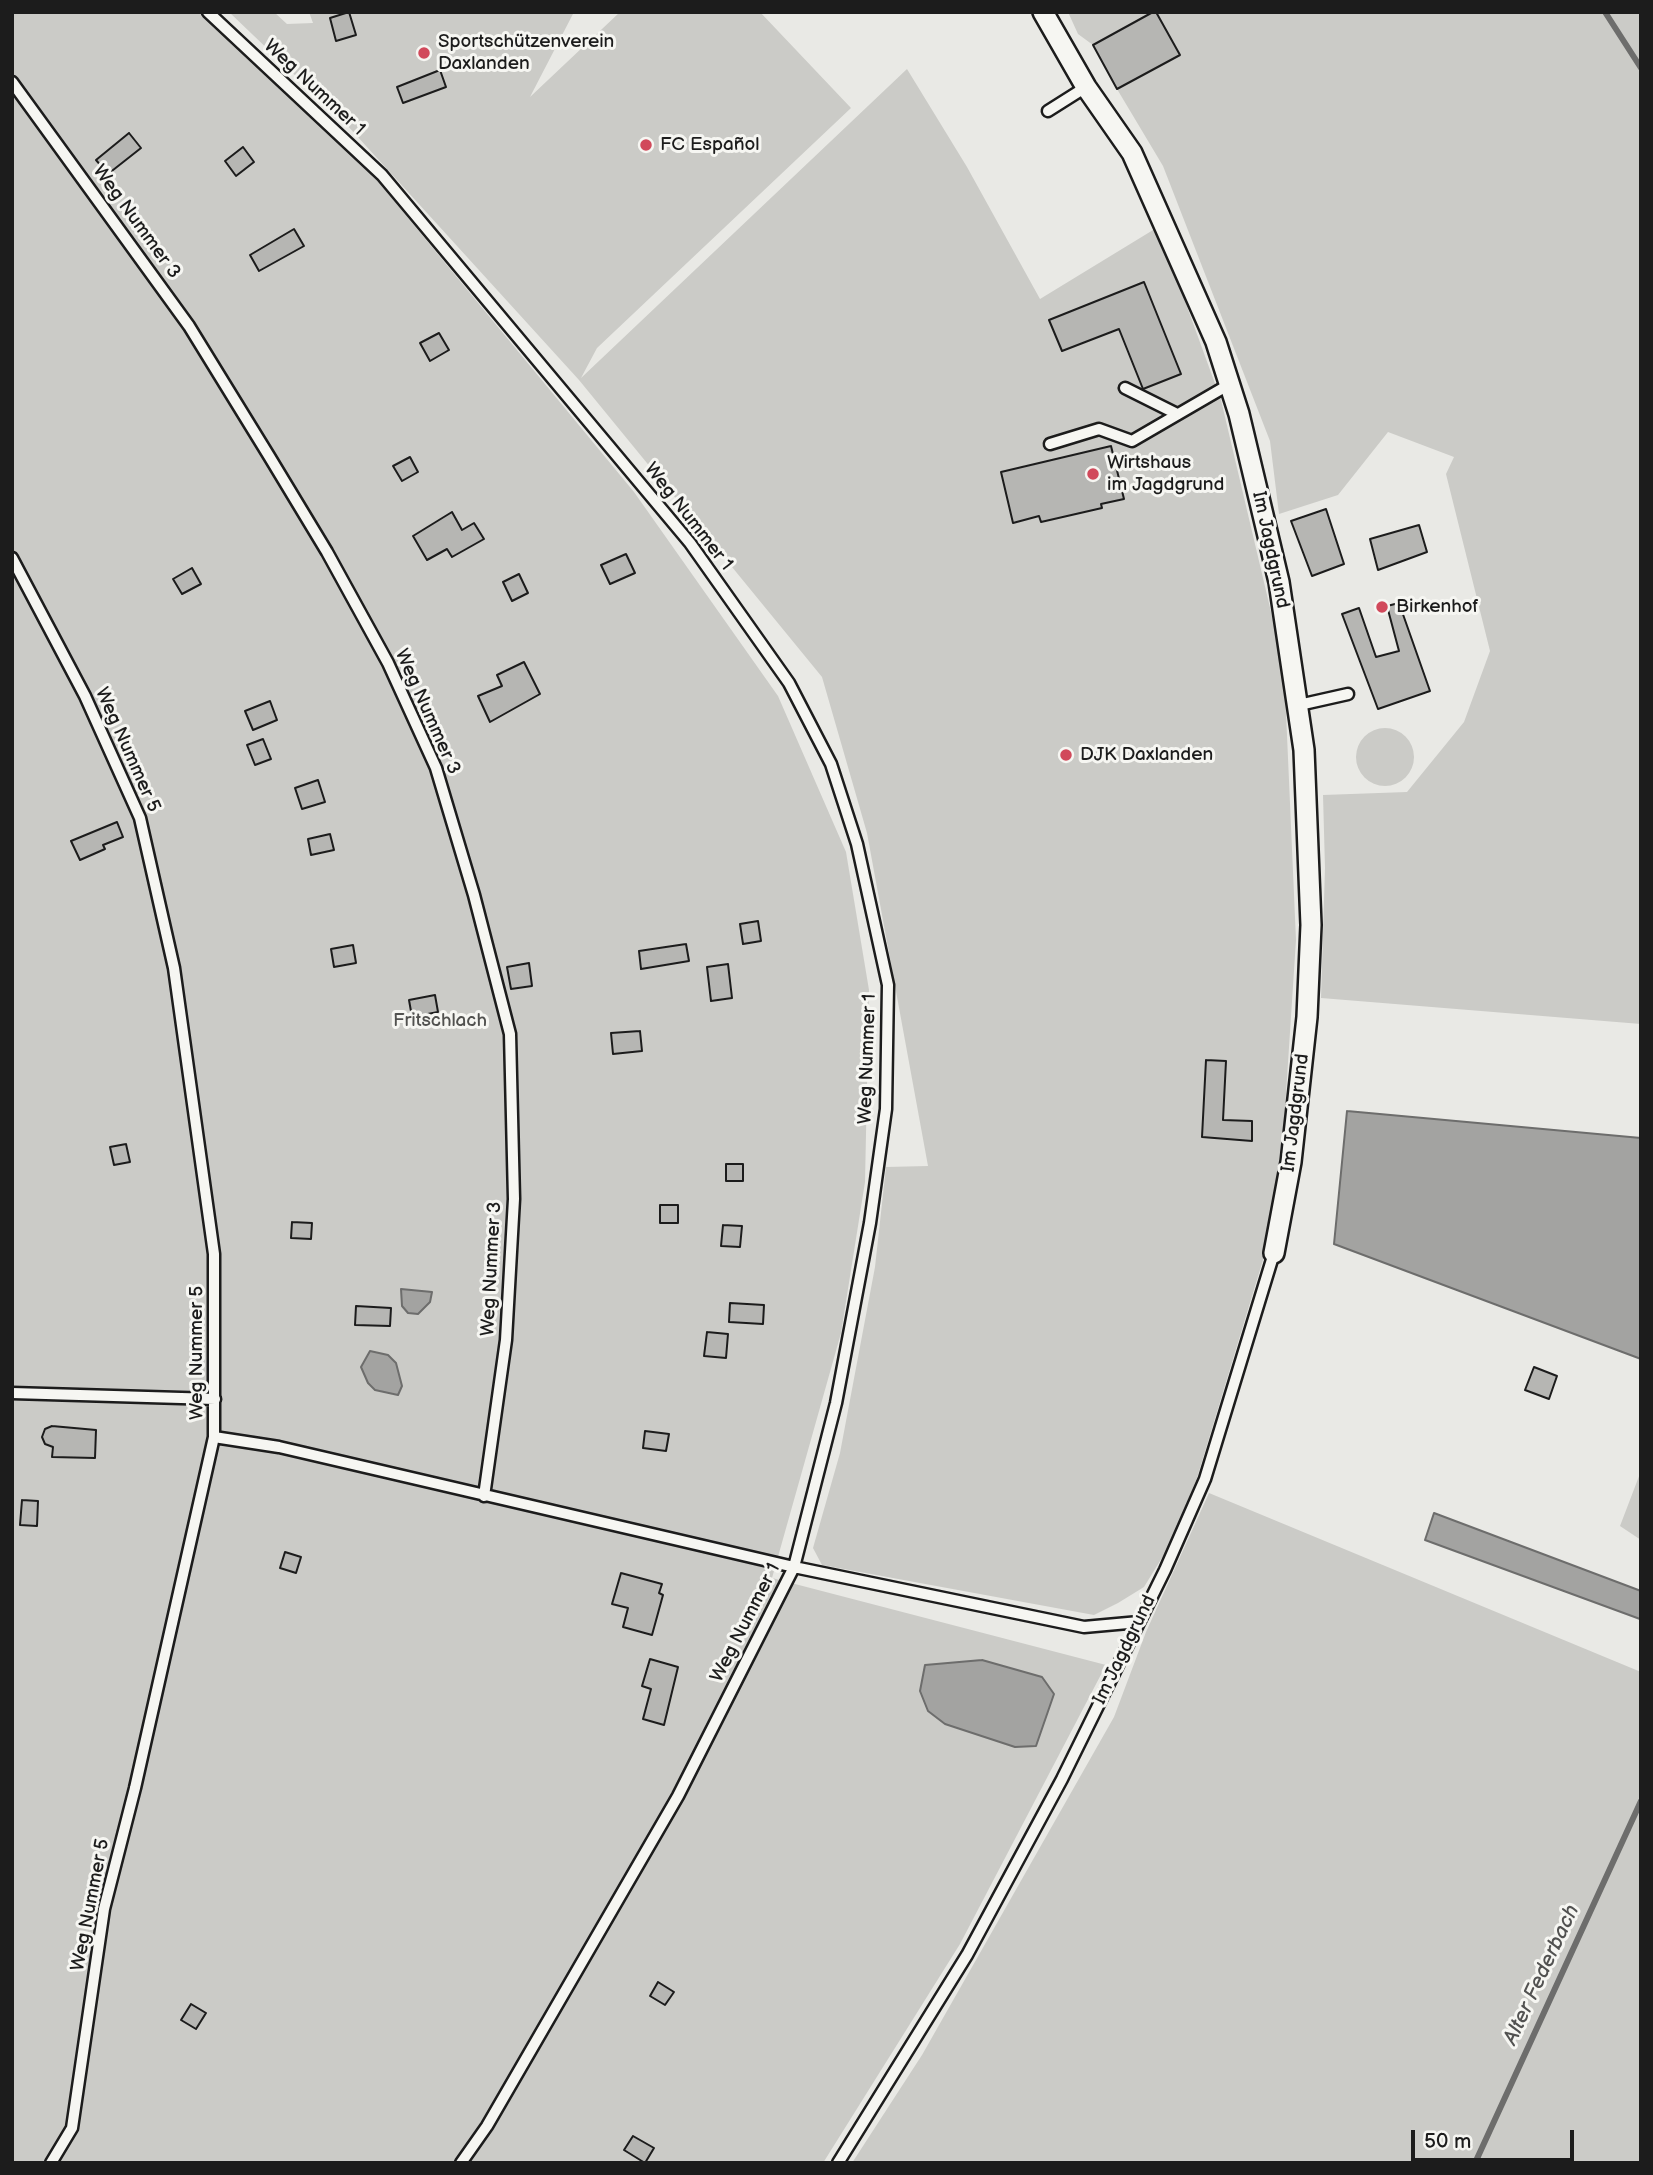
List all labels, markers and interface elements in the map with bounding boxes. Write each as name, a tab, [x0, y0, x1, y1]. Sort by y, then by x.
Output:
place label: Sportschützenverein Daxlanden	[438, 31, 614, 75]
street label: Weg Nummer 1	[259, 35, 369, 141]
marker: Sportschützenverein Daxlanden	[416, 45, 432, 61]
place label: FC Español	[660, 134, 759, 156]
marker: FC Español	[638, 137, 654, 153]
street label: Weg Nummer 3	[87, 161, 185, 283]
place label: Wirtshaus im Jagdgrund	[1107, 452, 1224, 496]
street label: Weg Nummer 1	[639, 459, 737, 575]
marker: Wirtshaus im Jagdgrund	[1085, 466, 1101, 482]
street label: Im Jagdgrund	[1246, 489, 1294, 611]
place label: Birkenhof	[1396, 596, 1478, 618]
marker: Birkenhof	[1374, 599, 1390, 615]
street label: Weg Nummer 3	[389, 646, 465, 778]
street label: Weg Nummer 5	[89, 684, 165, 816]
place label: DJK Daxlanden	[1080, 744, 1213, 766]
marker: DJK Daxlanden	[1058, 747, 1074, 763]
street label: Weg Nummer 1	[854, 993, 882, 1125]
park label: Fritschlach	[393, 1010, 487, 1032]
street label: Im Jagdgrund	[1277, 1053, 1315, 1173]
street label: Weg Nummer 3	[477, 1201, 507, 1337]
street label: Weg Nummer 5	[186, 1286, 208, 1420]
street label: Weg Nummer 1	[706, 1560, 786, 1686]
street label: Im Jagdgrund	[1089, 1592, 1161, 1708]
street label: Weg Nummer 5	[67, 1837, 115, 1973]
water label: Alter Federbach	[1499, 1901, 1585, 2049]
scale bar	[1415, 2116, 1578, 2160]
text: 50 m	[1424, 2129, 1471, 2154]

